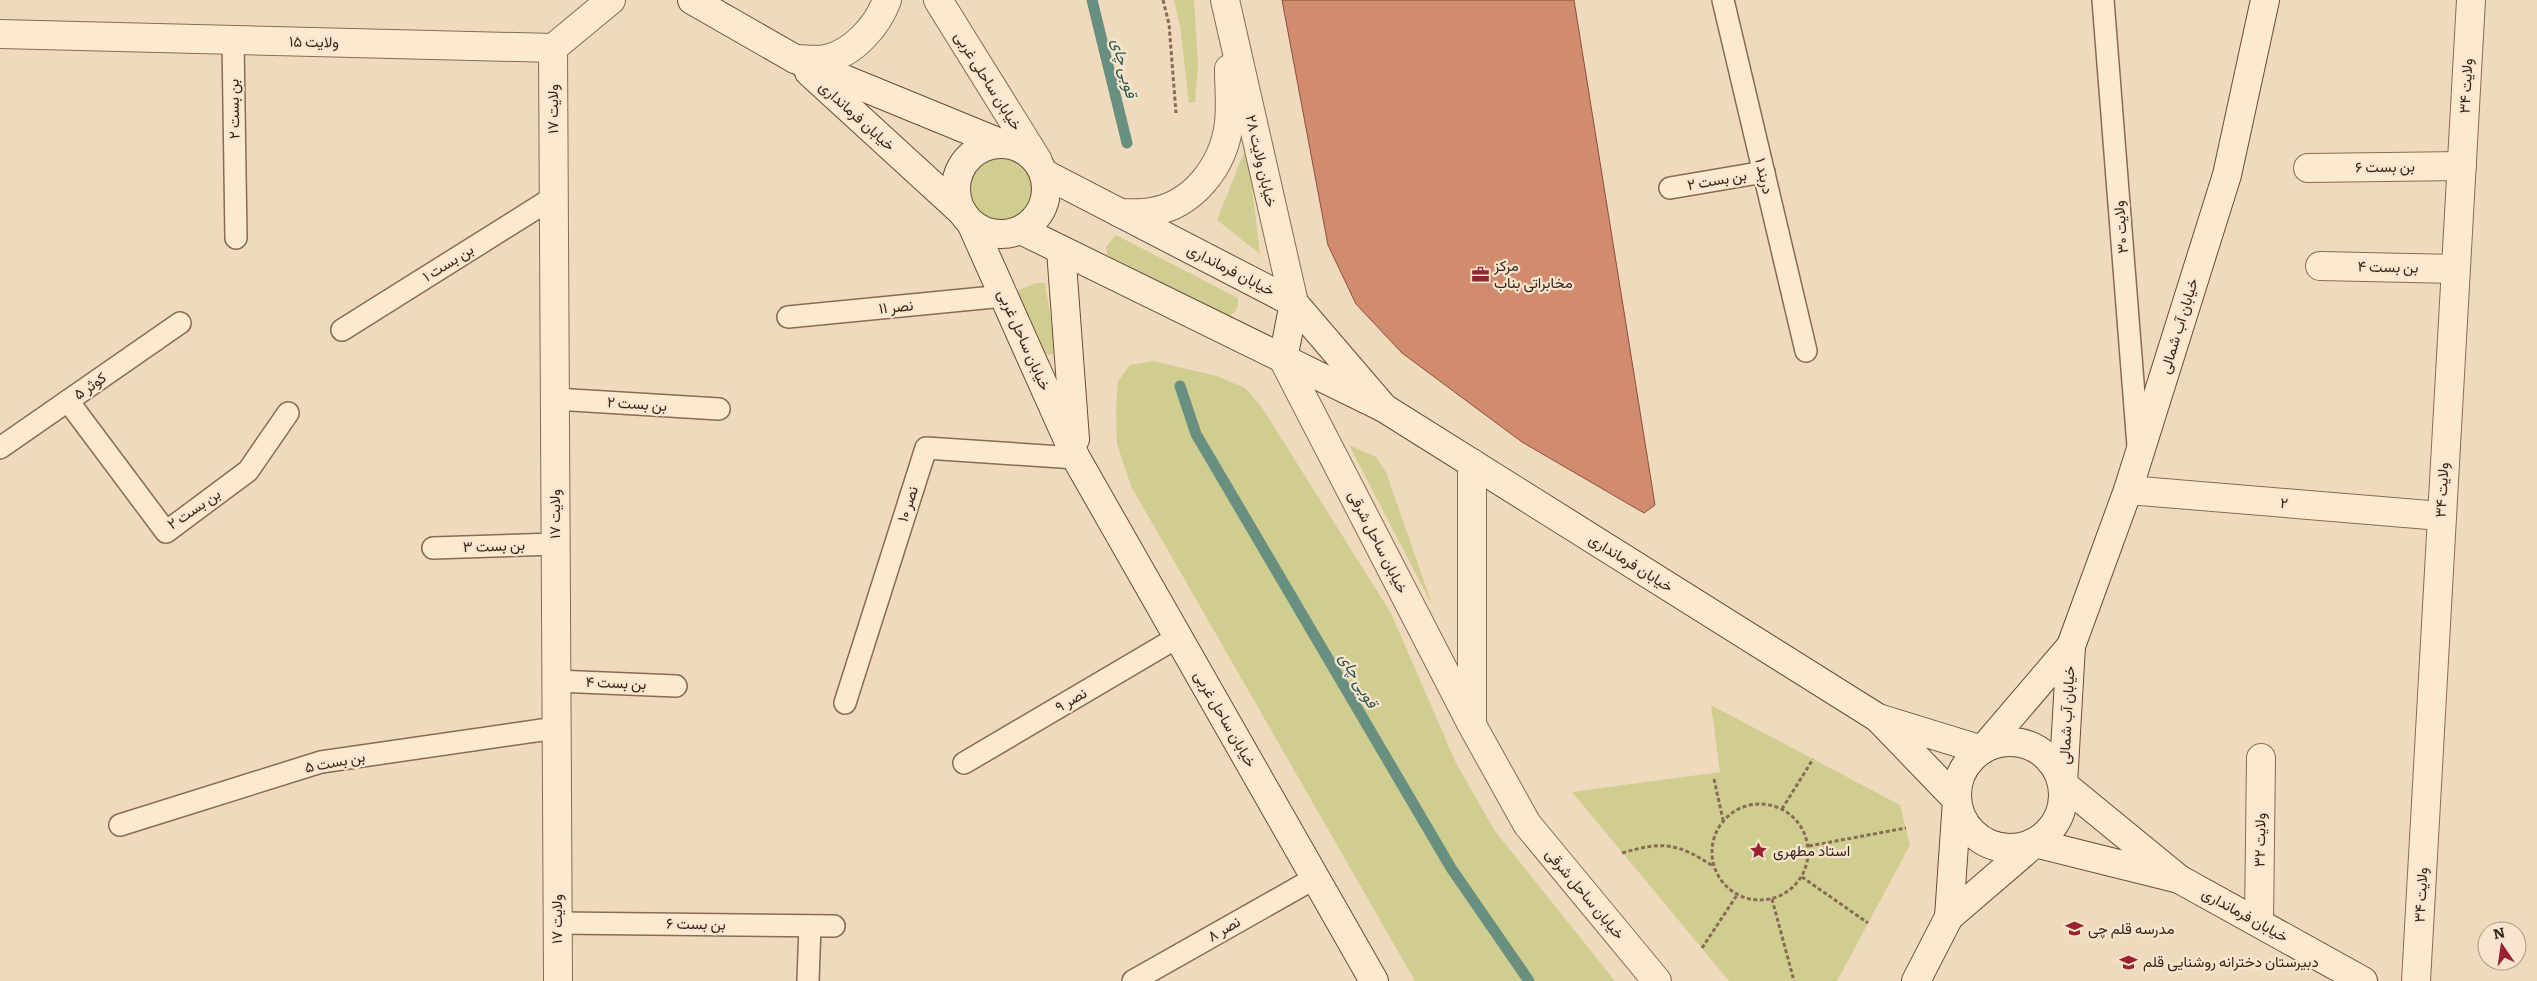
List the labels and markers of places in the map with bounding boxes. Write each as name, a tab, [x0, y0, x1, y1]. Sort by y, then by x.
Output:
place label: مرکز مخابراتی بناب	[1493, 253, 1573, 293]
office icon: مرکز مخابراتی بناب	[1470, 265, 1490, 285]
place label: استاد مطهری	[1773, 838, 1850, 861]
place icon: استاد مطهری	[1749, 841, 1769, 861]
place label: مدرسه قلم چی	[2088, 916, 2174, 939]
school or university icon: مدرسه قلم چی	[2064, 919, 2084, 939]
place label: دبیرستان دخترانه روشنایی قلم	[2143, 949, 2319, 972]
school or university icon: دبیرستان دخترانه روشنایی قلم	[2119, 952, 2139, 972]

